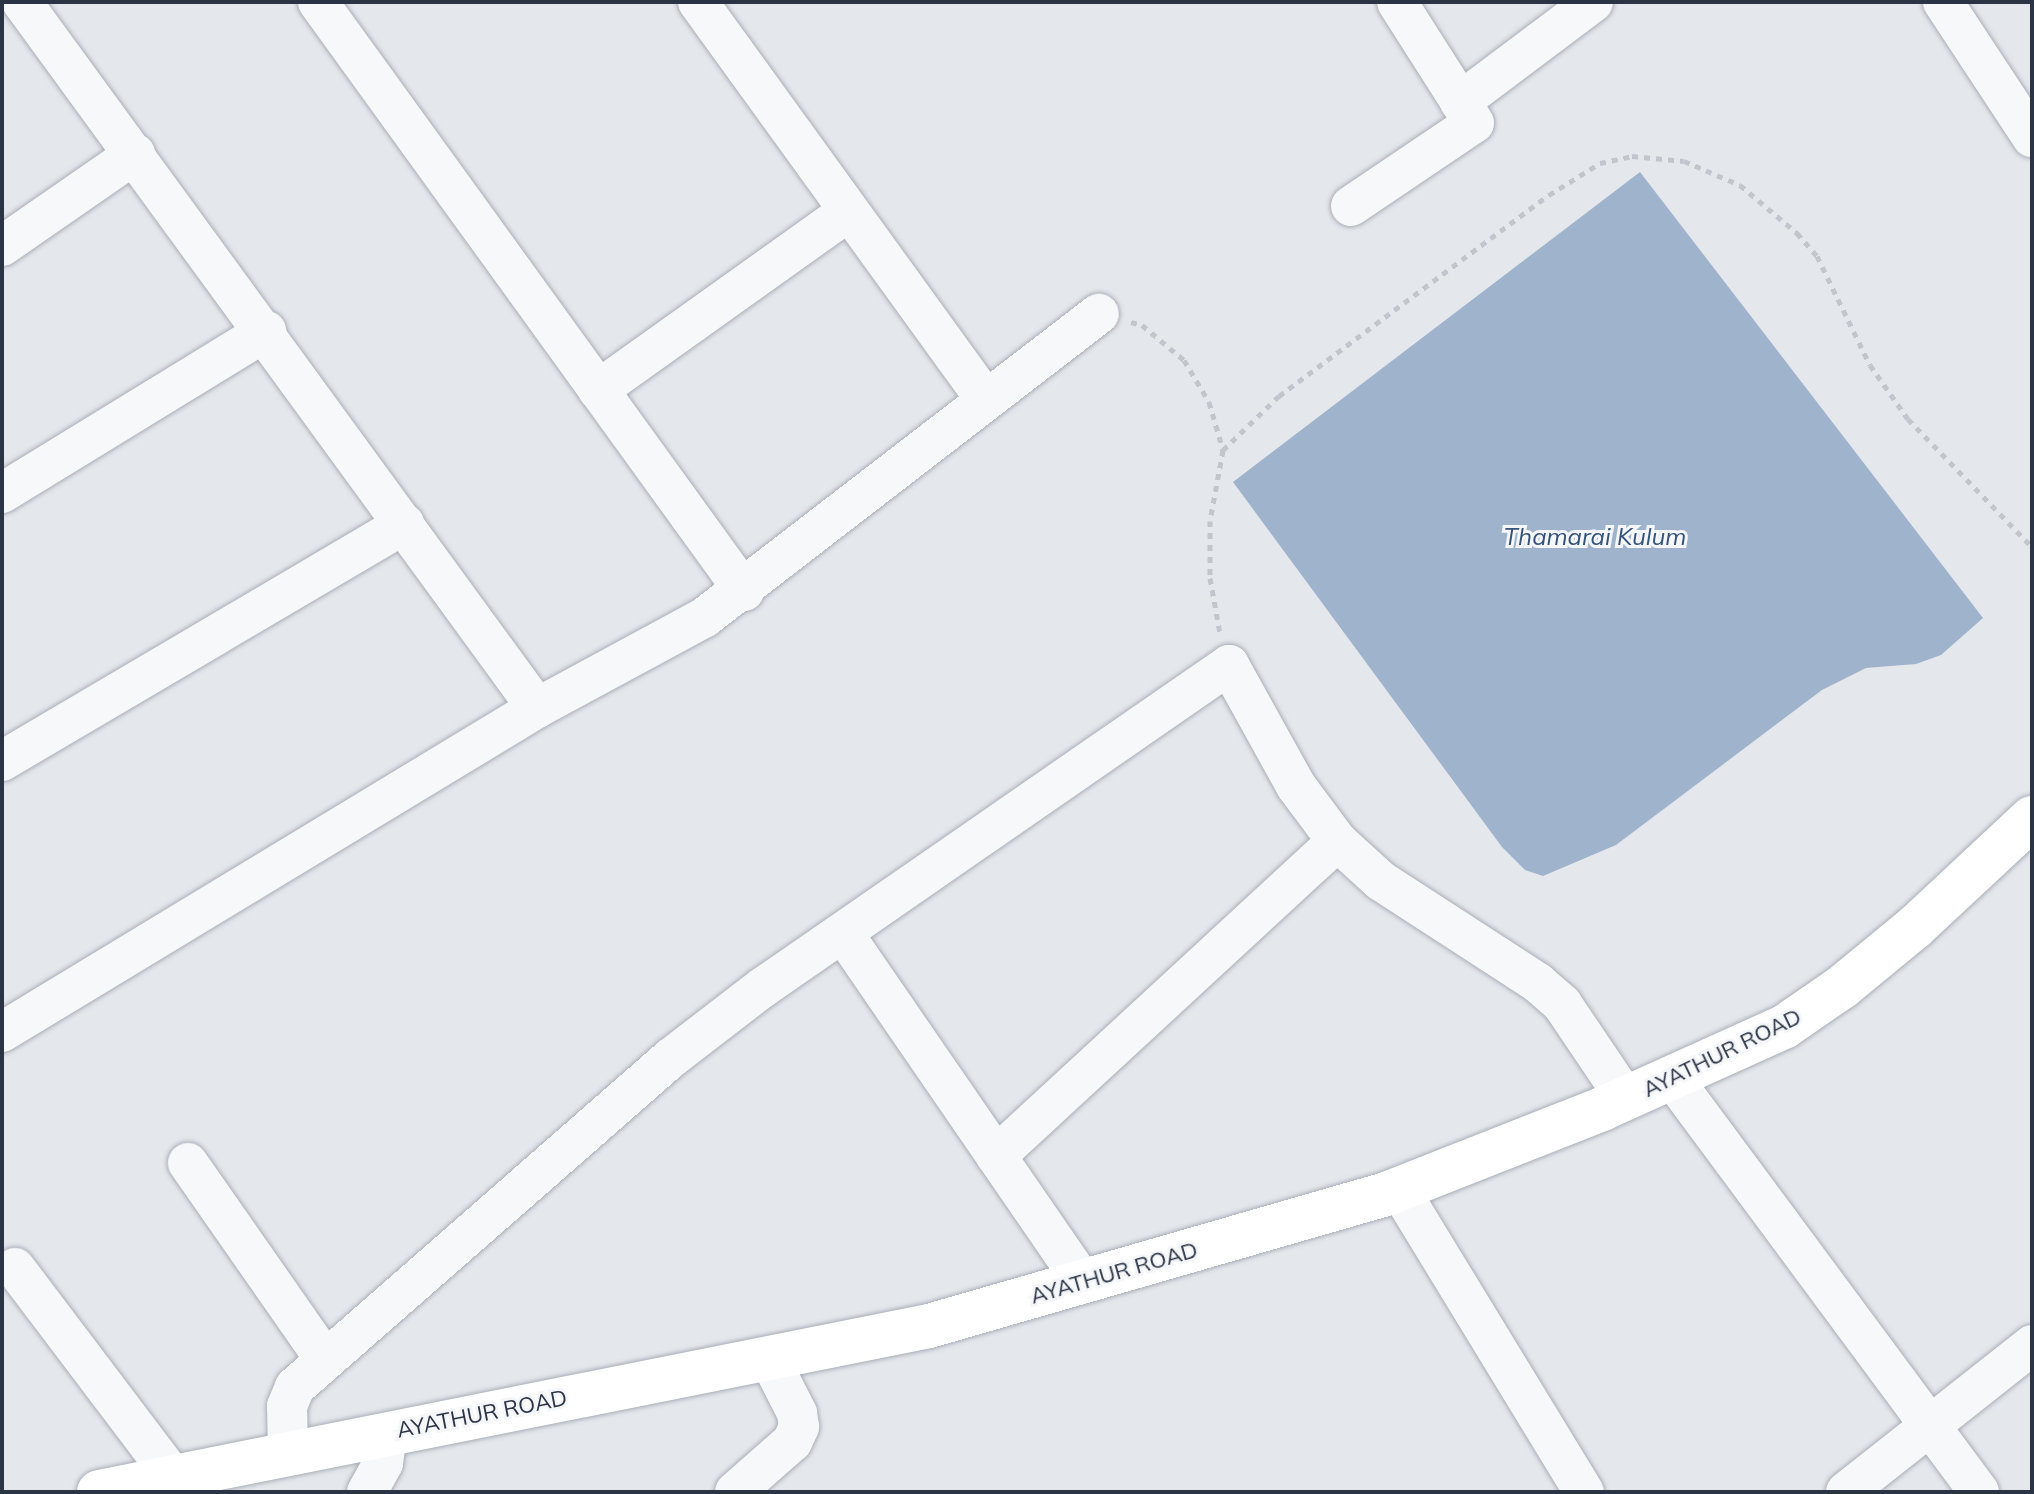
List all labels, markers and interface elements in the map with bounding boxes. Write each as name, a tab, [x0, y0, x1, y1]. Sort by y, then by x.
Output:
water label: Thamarai Kulum	[1504, 523, 1686, 551]
street label: AYATHUR ROAD	[1639, 1003, 1805, 1103]
street label: AYATHUR ROAD	[1027, 1237, 1201, 1309]
street label: AYATHUR ROAD	[395, 1385, 569, 1443]

